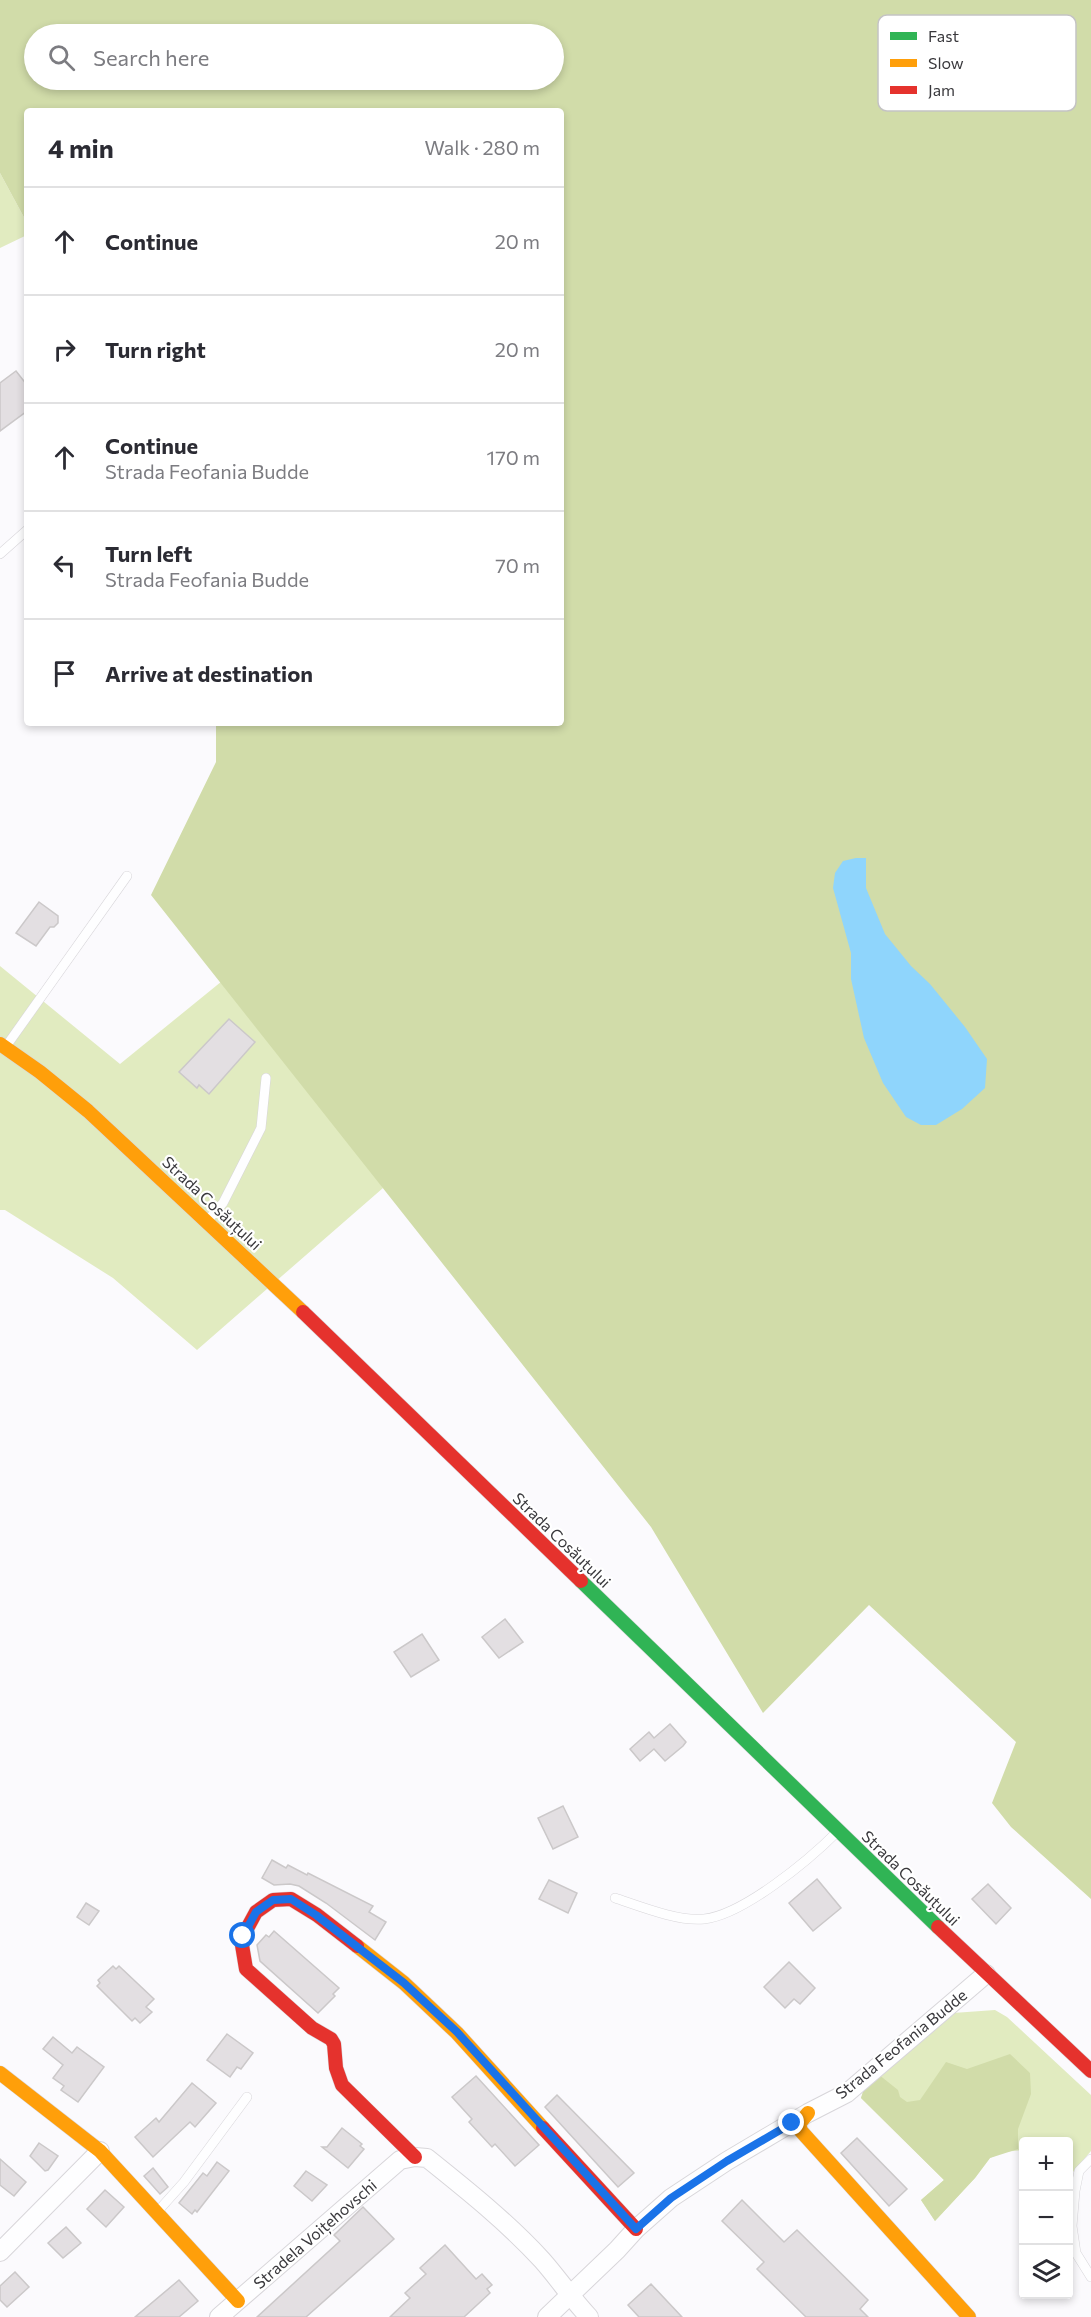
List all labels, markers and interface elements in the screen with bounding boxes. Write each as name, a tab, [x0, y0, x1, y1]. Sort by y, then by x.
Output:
legend	[878, 15, 1076, 111]
search box	[24, 24, 564, 90]
text: Fast	[928, 26, 959, 45]
icon: search	[45, 41, 78, 74]
text: Search here	[93, 44, 209, 71]
text: Slow	[928, 53, 964, 72]
text: Jam	[928, 80, 955, 99]
text: 4 min	[48, 132, 114, 163]
text: Walk · 280 m	[424, 135, 540, 159]
icon: ahead	[48, 225, 81, 258]
text: Continue	[105, 228, 198, 255]
text: 20 m	[495, 229, 540, 253]
icon: right	[48, 333, 81, 366]
text: Turn right	[105, 336, 206, 363]
text: 20 m	[495, 337, 540, 361]
text: Continue	[105, 432, 198, 459]
icon: ahead	[48, 441, 81, 474]
text: 170 m	[487, 445, 540, 469]
text: Strada Feofania Budde	[105, 459, 309, 483]
text: Turn left	[105, 540, 192, 567]
icon: left	[48, 549, 81, 582]
text: 70 m	[495, 553, 540, 577]
text: Strada Feofania Budde	[105, 567, 309, 591]
icon: arrive	[48, 657, 81, 690]
text: Arrive at destination	[105, 660, 313, 687]
street label: Strada Cosăuțului	[157, 1152, 266, 1255]
street label: Strada Cosăuțului	[508, 1488, 615, 1593]
street label: Strada Cosăuțului	[857, 1826, 964, 1931]
route start	[229, 1922, 255, 1948]
street label: Strada Feofania Budde	[831, 1985, 970, 2102]
route end	[778, 2109, 804, 2135]
map controls	[1019, 2137, 1073, 2299]
button: +	[1019, 2137, 1073, 2191]
street label: Stradela Voițehovschi	[249, 2175, 381, 2294]
button: −	[1019, 2191, 1073, 2245]
button: layers	[1019, 2245, 1073, 2299]

